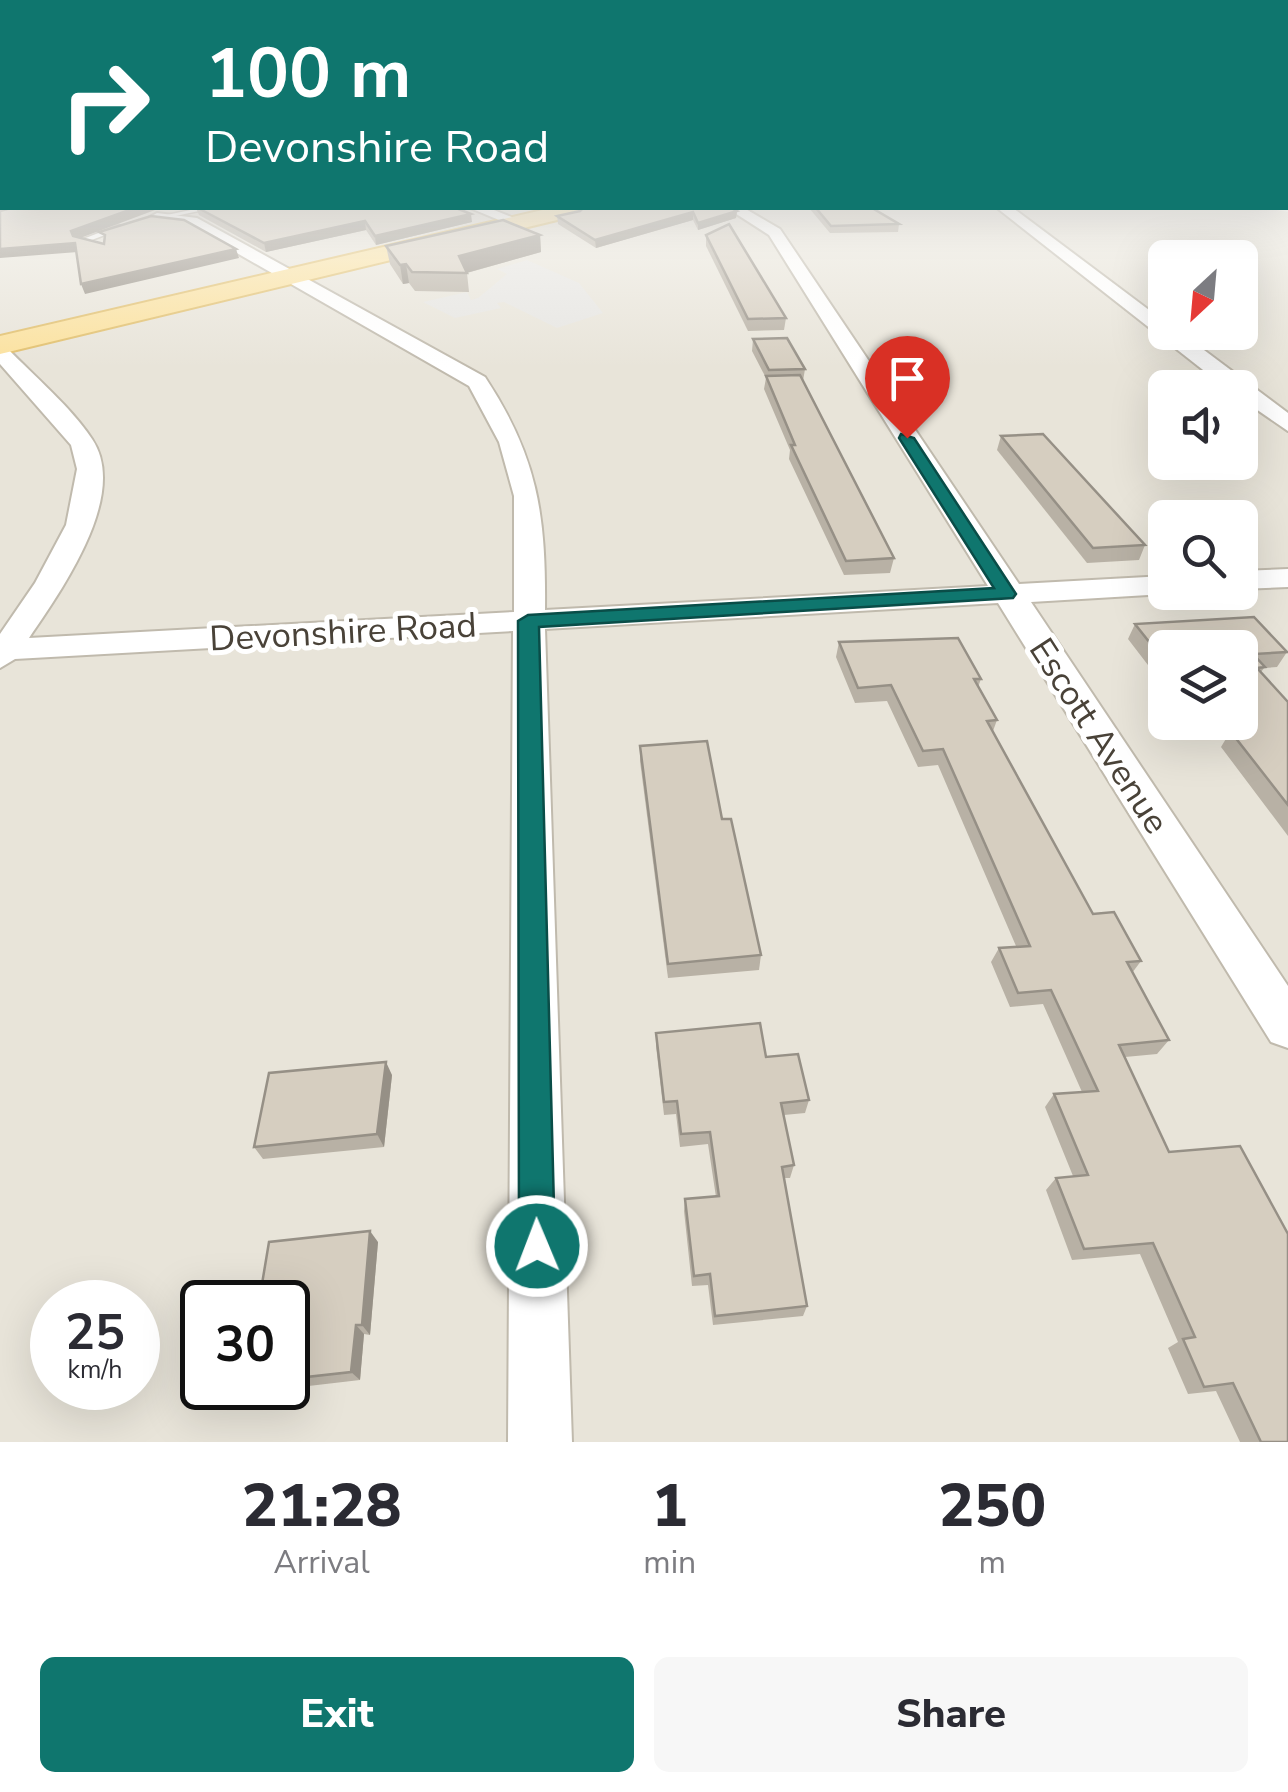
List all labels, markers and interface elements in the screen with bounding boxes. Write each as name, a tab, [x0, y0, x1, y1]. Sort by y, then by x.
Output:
text: 100 m	[205, 26, 411, 122]
icon: right	[40, 40, 170, 170]
text: Devonshire Road	[205, 117, 549, 178]
north arrow	[1148, 240, 1258, 350]
map controls	[1148, 240, 1258, 740]
pin	[865, 336, 950, 439]
icon: arrive	[880, 351, 935, 406]
button: sound	[1148, 370, 1258, 480]
button: search	[1148, 500, 1258, 610]
street label: Devonshire Road	[208, 602, 478, 662]
street label: Escott Avenue	[1018, 629, 1180, 843]
button: layers	[1148, 630, 1258, 740]
position arrow	[485, 1194, 589, 1298]
speed limit sign: 30	[180, 1280, 310, 1410]
text: 25	[65, 1298, 125, 1367]
text: km/h	[67, 1353, 123, 1387]
text: 21:28	[242, 1465, 401, 1547]
text: 1	[652, 1465, 688, 1547]
text: 250	[938, 1465, 1046, 1547]
text: Arrival	[274, 1541, 370, 1584]
text: min	[643, 1541, 696, 1584]
text: m	[978, 1541, 1006, 1584]
button: Exit	[40, 1657, 634, 1772]
button: Share	[654, 1657, 1248, 1772]

